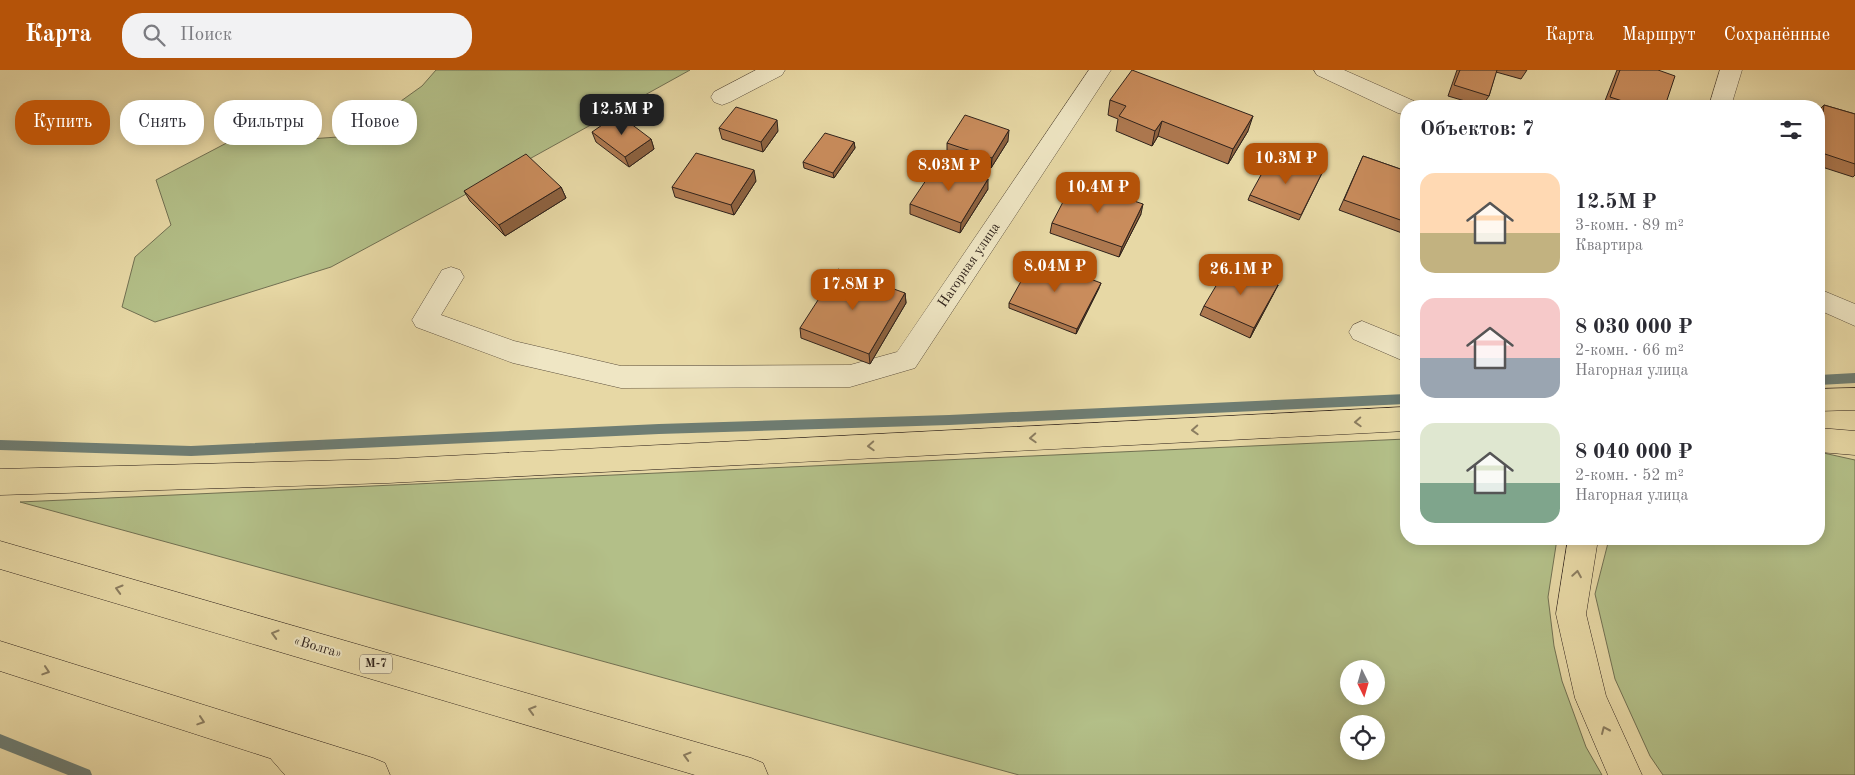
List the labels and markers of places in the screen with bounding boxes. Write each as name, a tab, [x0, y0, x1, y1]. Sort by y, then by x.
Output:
pin: 12.5M ₽	[576, 93, 668, 136]
pin: 10.3M ₽	[1240, 142, 1332, 185]
pin: 8.03M ₽	[903, 150, 995, 192]
pin: 10.4M ₽	[1052, 172, 1144, 214]
pin: 8.04M ₽	[1009, 250, 1101, 293]
pin: 26.1M ₽	[1195, 254, 1287, 296]
pin: 17.8M ₽	[807, 268, 899, 311]

